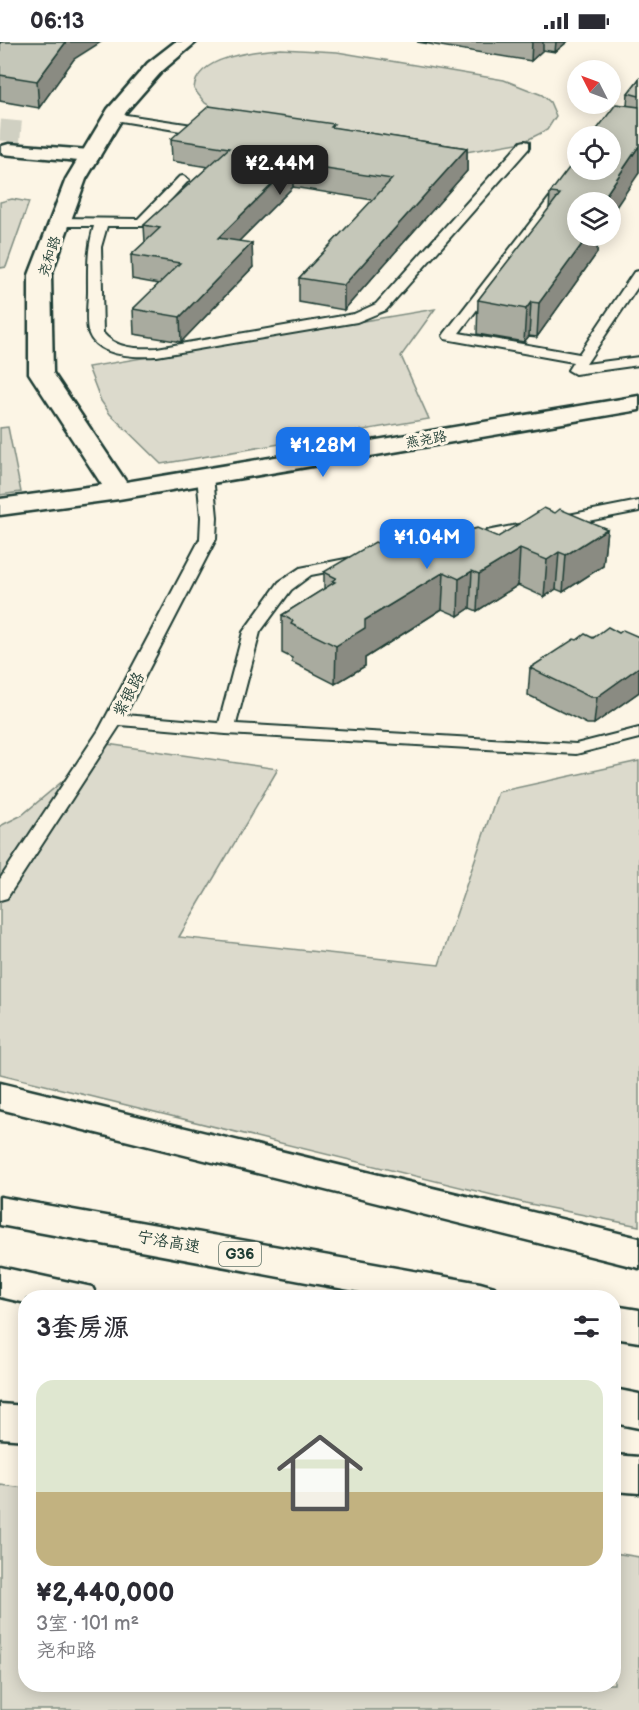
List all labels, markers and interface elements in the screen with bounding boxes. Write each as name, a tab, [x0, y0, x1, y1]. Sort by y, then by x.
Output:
text: 06:13	[30, 8, 84, 35]
north arrow	[567, 60, 621, 114]
map controls	[567, 60, 621, 246]
button: locate	[567, 126, 621, 180]
pin: ¥2.44M	[231, 145, 329, 196]
text: ¥2.44M	[245, 152, 315, 176]
button: layers	[567, 192, 621, 246]
street label: 尧和路	[35, 234, 64, 279]
pin: ¥1.28M	[274, 427, 372, 478]
street label: 燕尧路	[404, 427, 448, 452]
text: ¥1.28M	[290, 434, 356, 458]
pin: ¥1.04M	[378, 519, 476, 570]
text: ¥1.04M	[394, 526, 460, 550]
street label: 紫银路	[110, 669, 149, 720]
street label: 宁洛高速	[136, 1228, 202, 1257]
road number: G36	[219, 1242, 261, 1266]
icon: filters	[570, 1310, 603, 1343]
text: 3套房源	[36, 1313, 129, 1344]
icon: home	[266, 1419, 374, 1527]
text: ¥2,440,000	[36, 1578, 175, 1609]
text: 3室 · 101 m²	[36, 1612, 139, 1636]
text: 尧和路	[36, 1639, 96, 1663]

